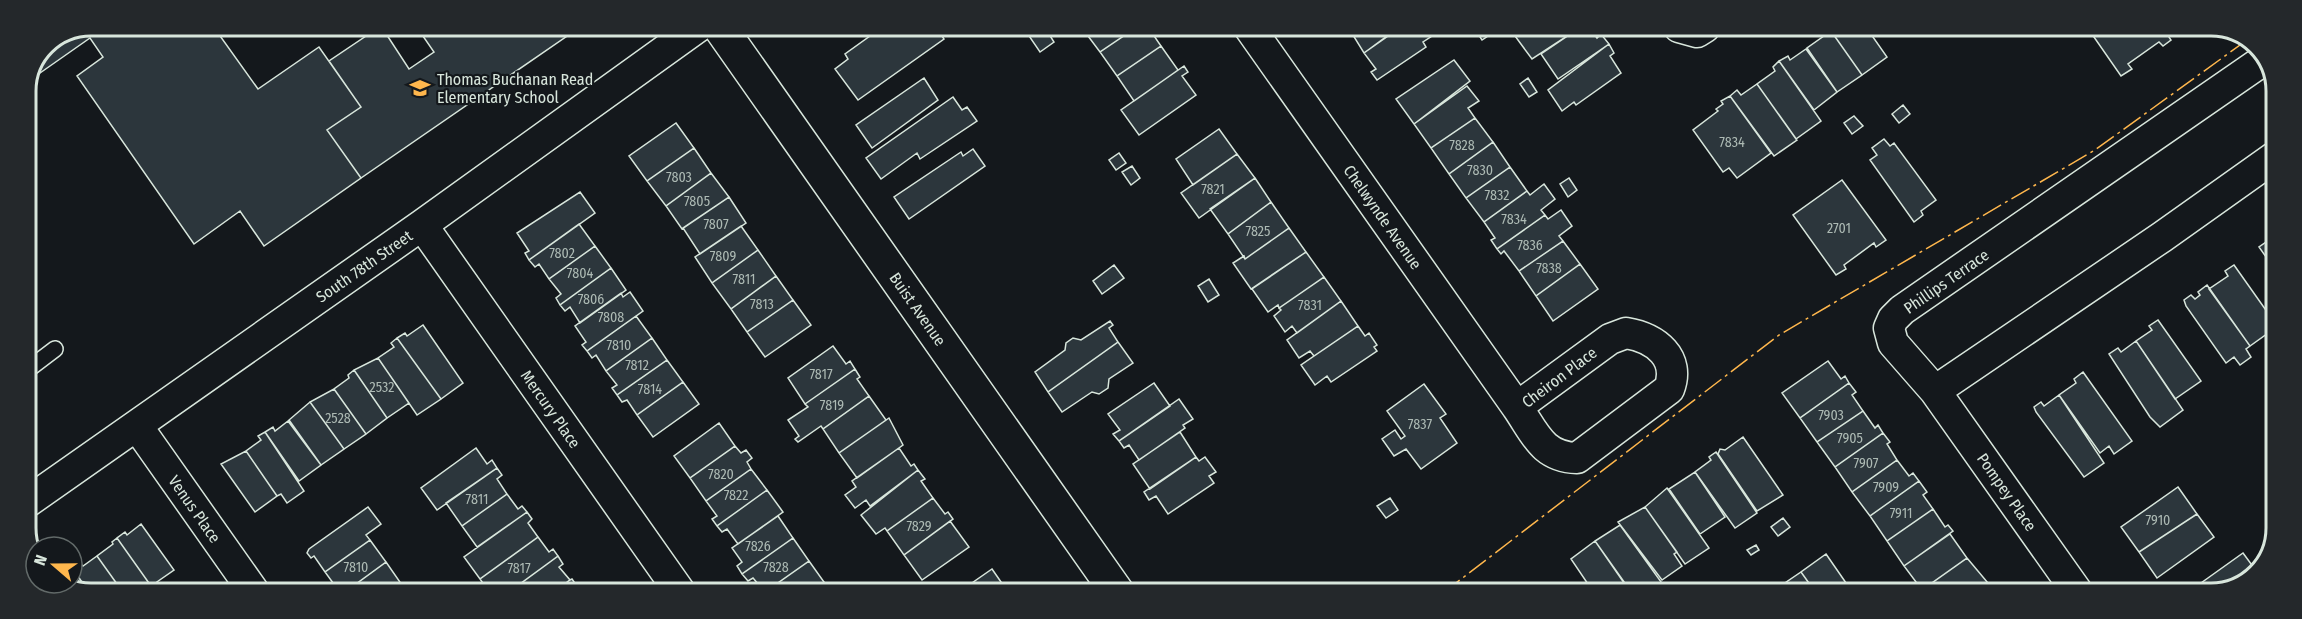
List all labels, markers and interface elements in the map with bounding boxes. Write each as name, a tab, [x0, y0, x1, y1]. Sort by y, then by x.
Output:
place label: Thomas Buchanan Read Elementary School	[437, 70, 593, 107]
school or university icon: Thomas Buchanan Read Elementary School	[408, 76, 432, 100]
house number: 7834	[1719, 134, 1745, 151]
house number: 7828	[1449, 137, 1475, 154]
street label: Chelwynde Avenue	[1340, 161, 1426, 273]
house number: 7830	[1467, 162, 1493, 179]
house number: 7803	[666, 169, 692, 186]
house number: 7821	[1201, 181, 1225, 198]
house number: 7832	[1485, 187, 1509, 204]
house number: 7805	[684, 193, 710, 210]
house number: 7834	[1501, 211, 1527, 228]
house number: 7807	[703, 216, 729, 233]
house number: 2701	[1827, 220, 1851, 237]
house number: 7825	[1246, 223, 1270, 240]
street label: South 78th Street	[313, 226, 417, 307]
house number: 7836	[1517, 237, 1543, 254]
house number: 7802	[549, 245, 575, 262]
street label: Phillips Terrace	[1900, 245, 1993, 318]
house number: 7809	[710, 248, 736, 265]
house number: 7838	[1536, 260, 1562, 277]
house number: 7804	[567, 265, 593, 282]
street label: Buist Avenue	[885, 269, 950, 350]
house number: 7811	[733, 271, 755, 288]
house number: 7806	[578, 291, 604, 308]
house number: 7813	[750, 296, 774, 313]
house number: 7831	[1298, 297, 1322, 314]
house number: 7808	[598, 309, 624, 326]
house number: 7810	[607, 337, 631, 354]
street label: Cheiron Place	[1518, 343, 1601, 412]
house number: 7812	[625, 357, 649, 374]
house number: 7817	[809, 366, 833, 383]
street label: Mercury Place	[517, 367, 584, 452]
house number: 2532	[370, 379, 394, 396]
house number: 7814	[638, 381, 662, 398]
house number: 7819	[820, 397, 844, 414]
house number: 7903	[1818, 407, 1844, 424]
house number: 2528	[325, 410, 351, 427]
house number: 7837	[1408, 416, 1432, 433]
house number: 7905	[1837, 430, 1863, 447]
street label: Pompey Place	[1973, 450, 2040, 535]
house number: 7907	[1854, 455, 1879, 472]
house number: 7820	[708, 466, 734, 483]
street label: Venus Place	[165, 472, 225, 547]
house number: 7909	[1873, 479, 1899, 496]
house number: 7822	[724, 487, 748, 504]
house number: 7811	[466, 491, 488, 508]
house number: 7911	[1890, 505, 1912, 522]
house number: 7910	[2146, 512, 2170, 529]
house number: 7829	[906, 518, 932, 535]
north arrow	[24, 535, 84, 595]
house number: 7826	[745, 538, 771, 555]
text: N	[30, 552, 51, 568]
house number: 7810	[344, 559, 368, 576]
house number: 7828	[763, 559, 789, 576]
house number: 7817	[507, 560, 531, 577]

